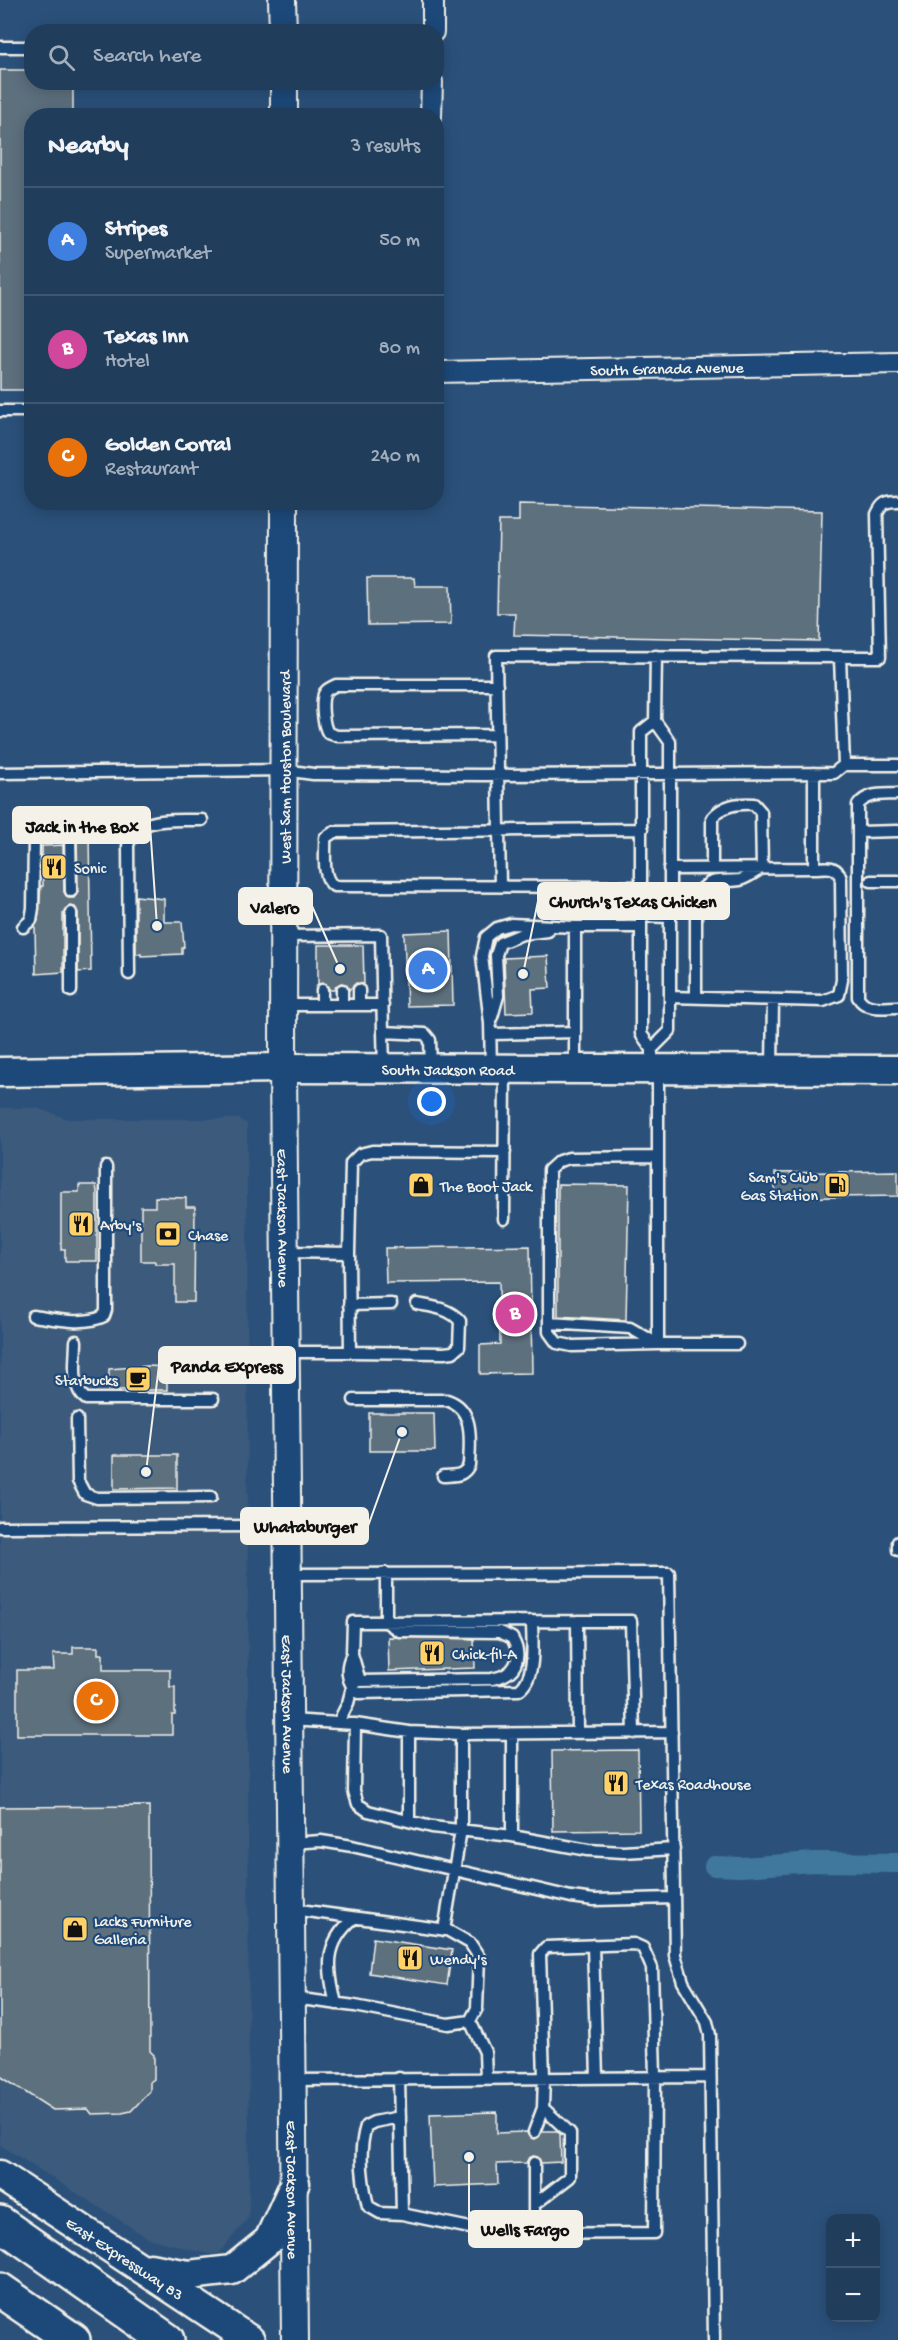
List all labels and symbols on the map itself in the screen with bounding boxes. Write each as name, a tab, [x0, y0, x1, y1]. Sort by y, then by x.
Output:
street label: South Granada Avenue	[590, 360, 745, 382]
street label: West Sam Houston Boulevard	[278, 669, 297, 864]
callout: Jack in the Box	[13, 807, 150, 843]
text: Jack in the Box	[24, 818, 139, 839]
restaurant icon: Sonic	[39, 852, 69, 882]
place label: Sonic	[74, 861, 107, 880]
callout: Church's Texas Chicken	[538, 883, 729, 919]
callout: Valero	[239, 888, 312, 924]
text: Church's Texas Chicken	[548, 893, 717, 914]
text: Valero	[250, 899, 300, 920]
pin: A	[408, 948, 448, 992]
street label: South Jackson Road	[382, 1062, 516, 1082]
your location	[417, 1087, 446, 1116]
street label: East Jackson Avenue	[271, 1149, 291, 1288]
shop icon: The Boot Jack	[406, 1170, 436, 1200]
place label: Sam's Club Gas Station	[741, 1170, 819, 1207]
fuel station icon: Sam's Club Gas Station	[822, 1170, 852, 1200]
place label: The Boot Jack	[439, 1179, 534, 1198]
restaurant icon: Arby's	[66, 1209, 96, 1239]
place label: Arby's	[100, 1218, 142, 1237]
bank icon: Chase	[153, 1219, 183, 1249]
place label: Chase	[188, 1228, 229, 1247]
pin: B	[496, 1292, 534, 1336]
callout: Panda Express	[159, 1347, 295, 1383]
text: Panda Express	[170, 1358, 284, 1379]
cafe icon: Starbucks	[123, 1364, 153, 1394]
place label: Starbucks	[55, 1373, 119, 1392]
callout: Whataburger	[241, 1508, 368, 1544]
text: Whataburger	[253, 1518, 359, 1539]
street label: East Jackson Avenue	[275, 1635, 296, 1774]
restaurant icon: Chick-fil-A	[417, 1638, 447, 1668]
place label: Chick-fil-A	[452, 1647, 518, 1666]
pin: C	[76, 1678, 116, 1724]
restaurant icon: Texas Roadhouse	[601, 1768, 631, 1798]
place label: Texas Roadhouse	[635, 1777, 752, 1796]
shop icon: Lacks Furniture Galleria	[60, 1914, 90, 1944]
place label: Lacks Furniture Galleria	[94, 1914, 192, 1951]
restaurant icon: Wendy's	[395, 1943, 425, 1973]
place label: Wendy's	[430, 1952, 488, 1971]
street label: East Jackson Avenue	[280, 2120, 300, 2260]
callout: Wells Fargo	[469, 2211, 582, 2247]
street label: East Expressway 83	[61, 2215, 186, 2306]
text: Wells Fargo	[480, 2221, 570, 2242]

